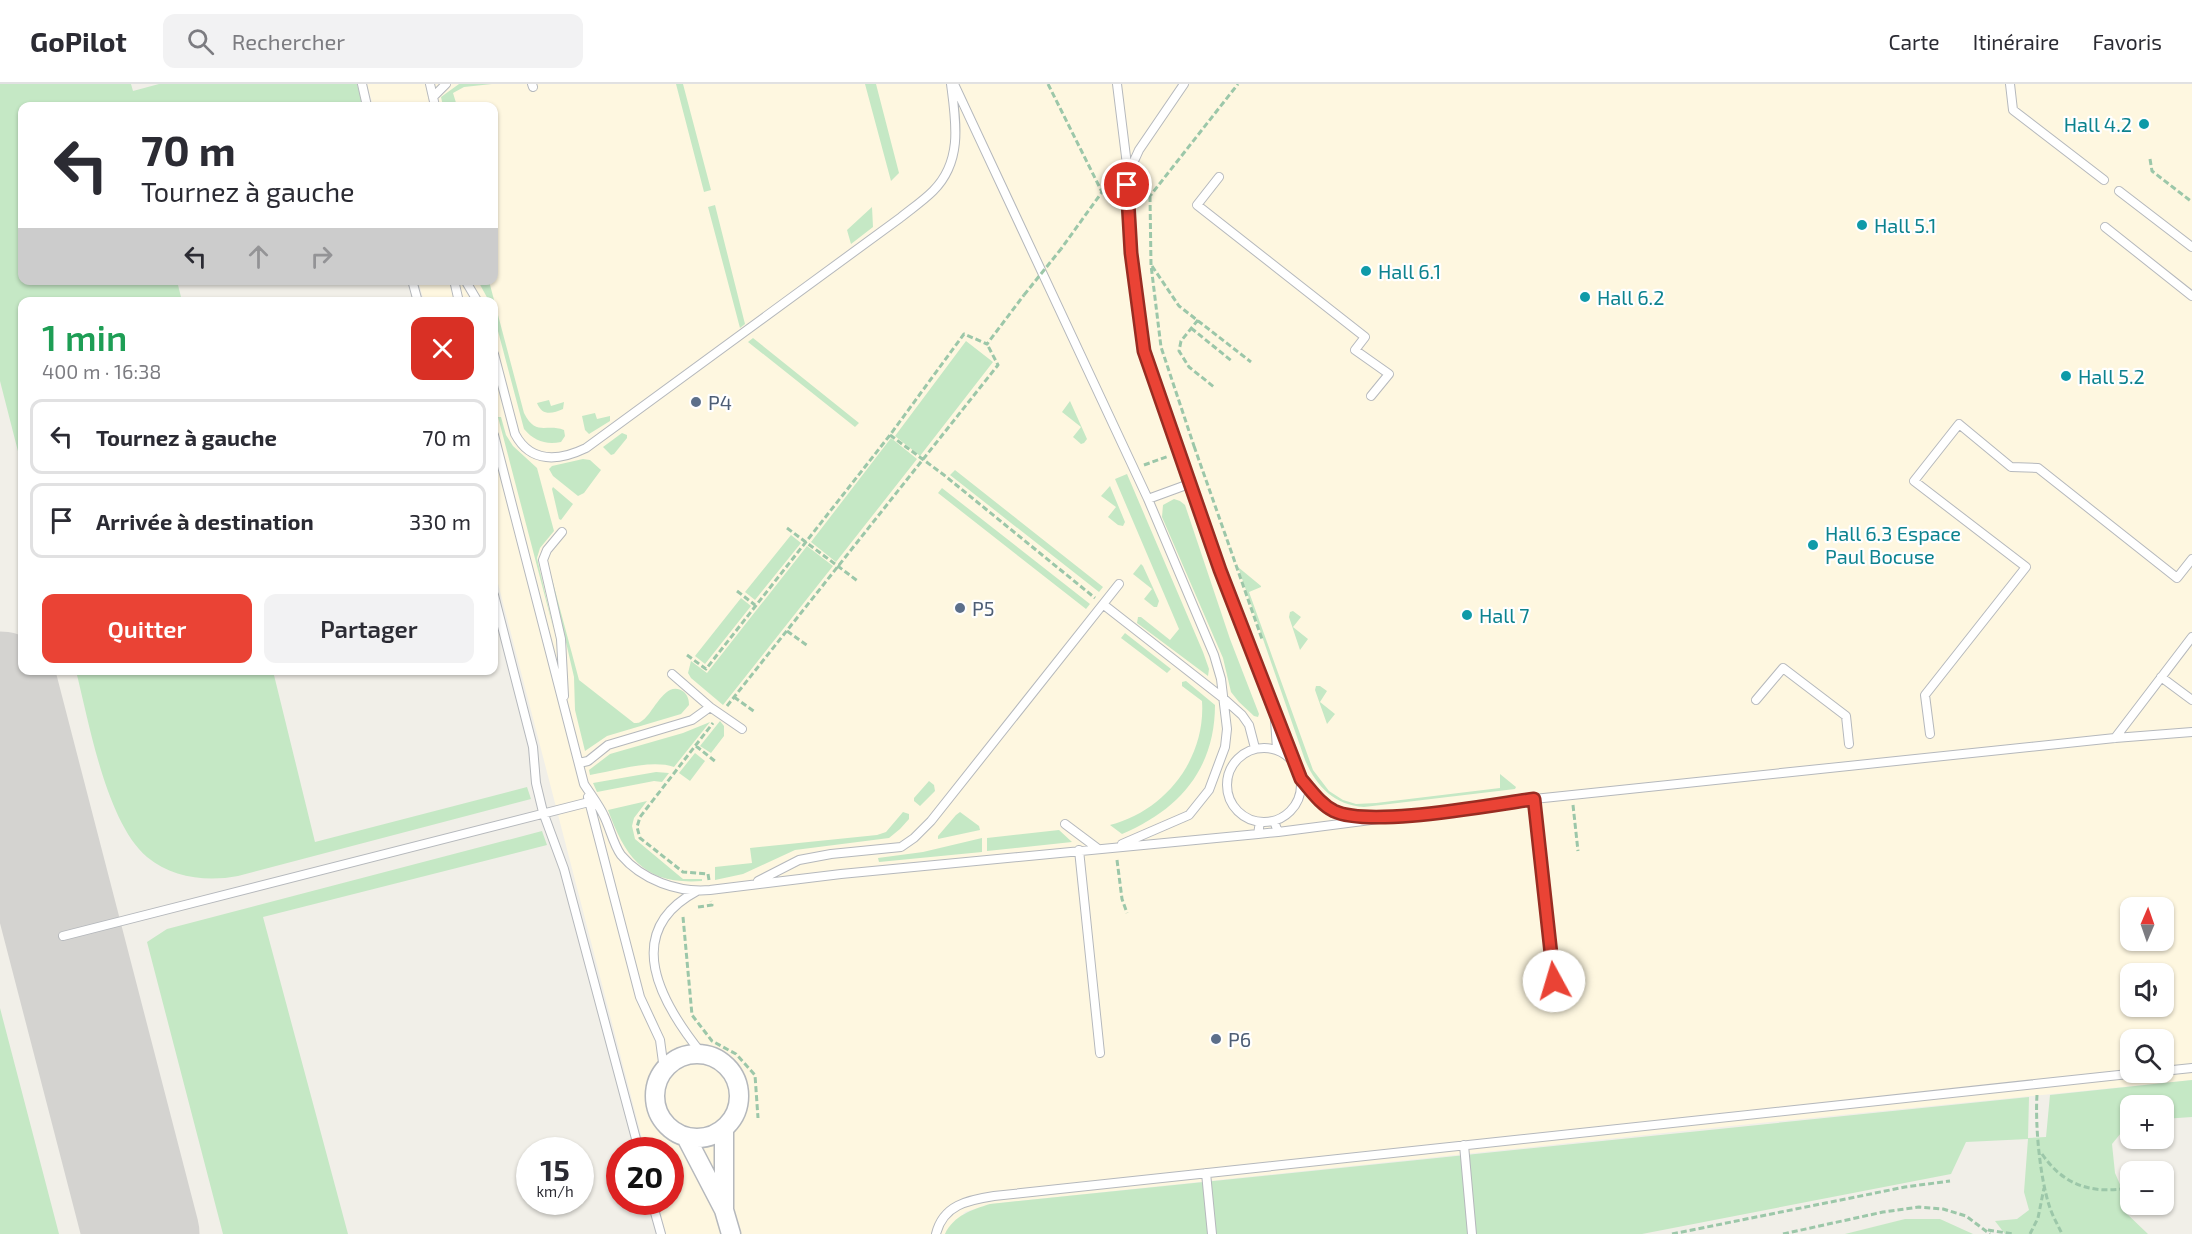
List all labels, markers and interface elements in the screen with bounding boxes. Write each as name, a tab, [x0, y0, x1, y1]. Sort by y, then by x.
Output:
search box	[163, 14, 583, 68]
text: GoPilot	[30, 24, 127, 58]
icon: search	[184, 25, 217, 58]
text: Rechercher	[232, 28, 345, 54]
text: Carte	[1888, 29, 1940, 54]
text: Itinéraire	[1973, 29, 2059, 54]
text: Favoris	[2092, 29, 2162, 54]
place label: Hall 4.2	[2064, 112, 2132, 136]
marker: Hall 4.2	[2137, 117, 2151, 131]
text: 70 m	[141, 124, 236, 174]
icon: left	[42, 126, 120, 204]
pin	[1101, 159, 1152, 210]
icon: arrive	[1110, 168, 1143, 201]
text: Tournez à gauche	[141, 175, 355, 207]
place label: Hall 5.1	[1874, 213, 1937, 237]
marker: Hall 5.1	[1855, 218, 1869, 232]
icon: left	[179, 240, 212, 273]
icon: ahead	[242, 240, 275, 273]
icon: right	[305, 240, 338, 273]
place label: Hall 6.1	[1378, 259, 1441, 283]
marker: Hall 6.1	[1359, 264, 1373, 278]
place label: Hall 6.2	[1597, 285, 1664, 309]
marker: Hall 6.2	[1578, 290, 1592, 304]
text: 1 min	[42, 315, 127, 358]
button: close	[411, 317, 474, 380]
text: 400 m · 16:38	[42, 359, 161, 383]
place label: Hall 5.2	[2078, 364, 2145, 388]
marker: Hall 5.2	[2059, 369, 2073, 383]
place label: P4	[708, 390, 732, 414]
marker: P4	[689, 395, 703, 409]
icon: left	[45, 420, 78, 453]
text: Tournez à gauche	[96, 424, 277, 450]
text: 70 m	[422, 424, 471, 450]
icon: arrive	[45, 504, 78, 537]
text: Arrivée à destination	[96, 508, 314, 534]
text: 330 m	[409, 508, 471, 534]
place label: Hall 6.3 Espace Paul Bocuse	[1825, 521, 1961, 568]
marker: Hall 6.3 Espace Paul Bocuse	[1806, 538, 1820, 552]
button: Quitter	[42, 594, 252, 663]
button: Partager	[264, 594, 474, 663]
place label: P5	[972, 596, 995, 620]
marker: P5	[953, 601, 967, 615]
place label: Hall 7	[1479, 603, 1529, 627]
marker: Hall 7	[1460, 608, 1474, 622]
north arrow	[2120, 897, 2174, 951]
map controls	[2120, 897, 2174, 1215]
position arrow	[1522, 949, 1586, 1013]
button: sound	[2120, 963, 2174, 1017]
place label: P6	[1228, 1027, 1251, 1051]
button: search	[2120, 1029, 2174, 1083]
marker: P6	[1209, 1032, 1223, 1046]
button: +	[2120, 1095, 2174, 1149]
speed limit sign: 20	[606, 1137, 684, 1215]
text: 15	[540, 1151, 570, 1187]
button: −	[2120, 1161, 2174, 1215]
text: km/h	[536, 1182, 574, 1200]

